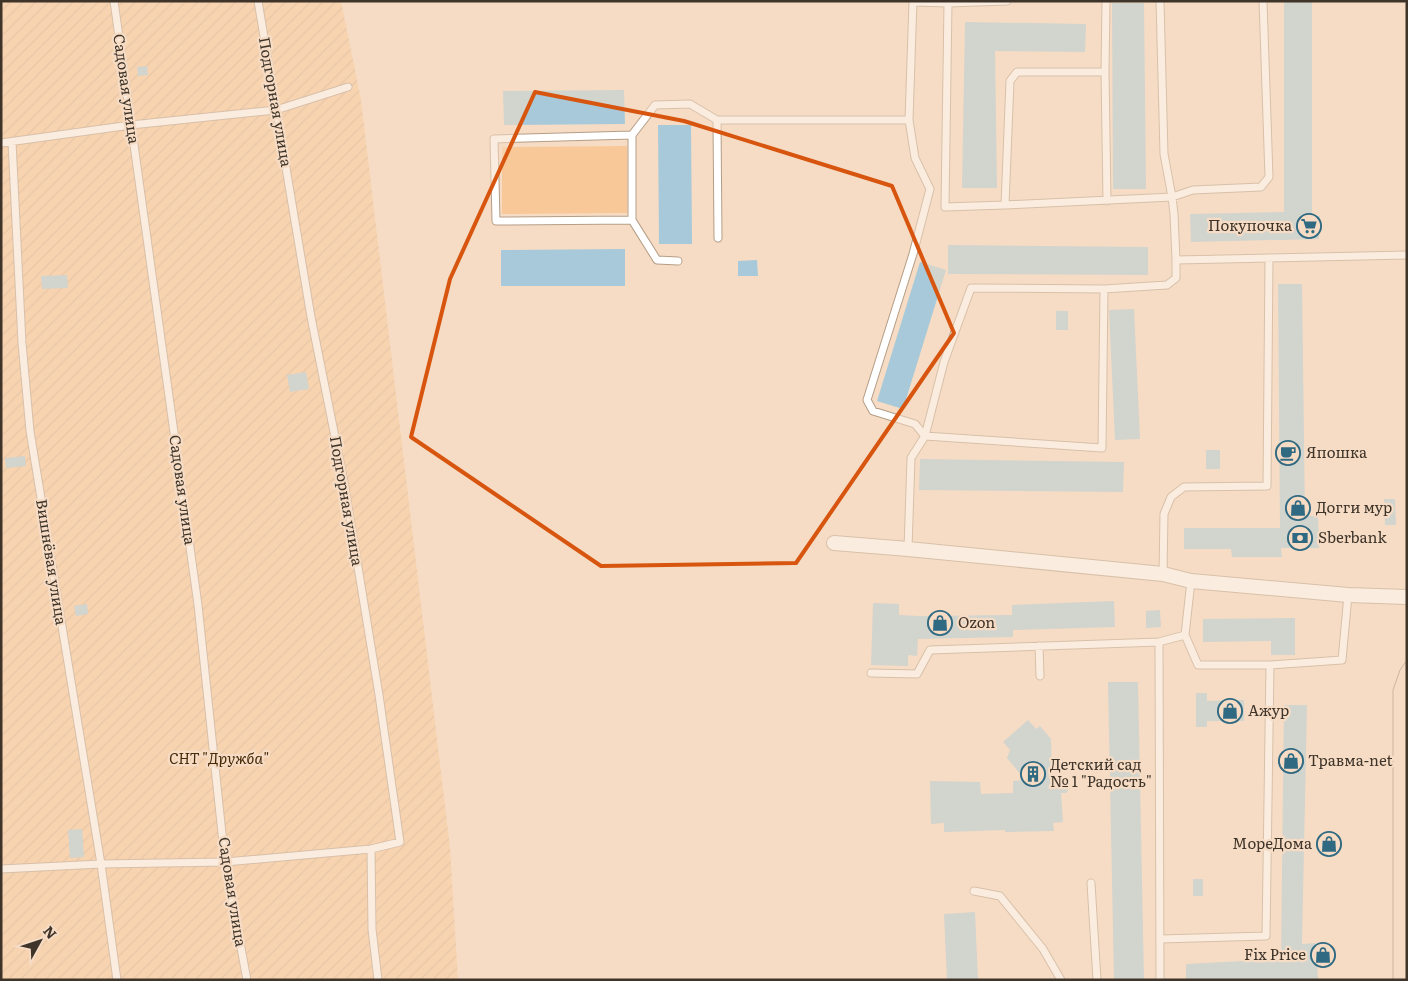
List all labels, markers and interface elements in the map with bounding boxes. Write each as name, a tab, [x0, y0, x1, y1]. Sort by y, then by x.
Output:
street label: Садовая улица	[108, 32, 147, 146]
street label: Подгорная улица	[254, 35, 299, 170]
place label: Покупочка	[1208, 213, 1293, 236]
supermarket icon: Покупочка	[1296, 213, 1322, 239]
street label: Садовая улица	[164, 433, 203, 547]
street label: Подгорная улица	[325, 434, 370, 569]
cafe icon: Япошка	[1275, 440, 1301, 466]
place label: Япошка	[1306, 440, 1368, 463]
shop icon: Догги мур	[1285, 495, 1311, 521]
place label: Догги мур	[1316, 495, 1392, 518]
street label: Вишнёвая улица	[31, 497, 74, 627]
bank icon: Sberbank	[1287, 525, 1313, 551]
place label: Sberbank	[1318, 525, 1387, 548]
shop icon: Ozon	[927, 610, 953, 636]
place label: Ozon	[958, 610, 995, 633]
shop icon: Ажур	[1217, 698, 1243, 724]
place label: Ажур	[1248, 698, 1289, 721]
park label: СНТ "Дружба"	[169, 746, 269, 769]
shop icon: Травма-net	[1278, 748, 1304, 774]
place label: Травма-net	[1308, 748, 1393, 771]
place label: Детский сад № 1 "Радость"	[1050, 752, 1152, 792]
building icon: Детский сад № 1 "Радость"	[1020, 761, 1046, 787]
place label: МореДома	[1232, 831, 1313, 854]
shop icon: МореДома	[1316, 831, 1342, 857]
street label: Садовая улица	[213, 835, 254, 949]
north arrow	[15, 916, 65, 966]
text: N	[39, 921, 62, 943]
place label: Fix Price	[1244, 942, 1306, 965]
shop icon: Fix Price	[1310, 942, 1336, 968]

